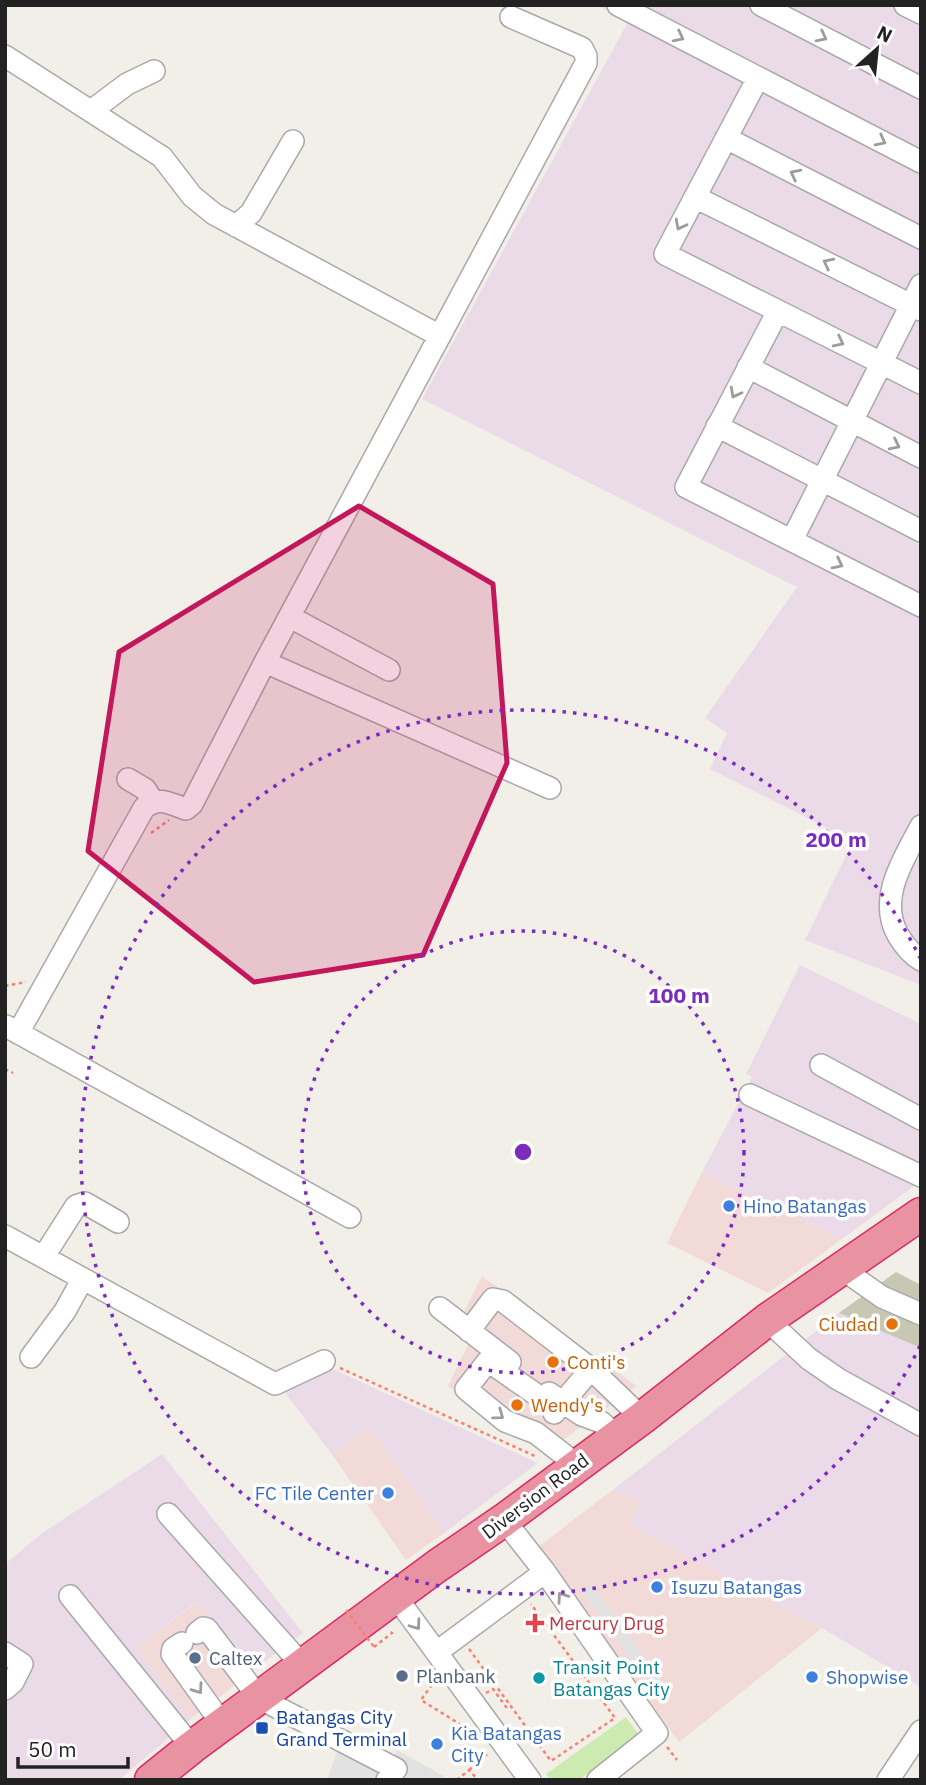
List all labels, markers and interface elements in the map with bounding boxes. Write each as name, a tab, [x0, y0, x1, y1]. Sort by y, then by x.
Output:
north arrow	[842, 14, 912, 84]
text: N	[873, 20, 896, 48]
one-way arrow	[671, 28, 684, 42]
one-way arrow	[814, 28, 827, 42]
one-way arrow	[873, 133, 886, 147]
one-way arrow	[789, 168, 802, 182]
one-way arrow	[675, 218, 688, 230]
one-way arrow	[823, 258, 835, 272]
one-way arrow	[832, 333, 844, 347]
one-way arrow	[729, 386, 743, 398]
one-way arrow	[888, 436, 900, 450]
one-way arrow	[831, 555, 843, 569]
text: 200 m	[805, 825, 867, 853]
text: 100 m	[648, 981, 710, 1009]
centre of rings	[511, 1140, 535, 1164]
place label: Hino Batangas	[743, 1194, 867, 1218]
marker: Hino Batangas	[721, 1198, 737, 1214]
place label: Ciudad	[818, 1312, 878, 1336]
marker: Ciudad	[884, 1316, 900, 1332]
place label: Conti's	[567, 1350, 626, 1374]
marker: Conti's	[545, 1354, 561, 1370]
place label: Wendy's	[531, 1393, 604, 1417]
marker: Wendy's	[509, 1397, 525, 1413]
one-way arrow	[491, 1407, 503, 1419]
street label: Diversion Road	[477, 1448, 593, 1544]
place label: FC Tile Center	[255, 1481, 374, 1505]
marker: FC Tile Center	[380, 1485, 396, 1501]
place label: Isuzu Batangas	[671, 1575, 802, 1599]
marker: Isuzu Batangas	[649, 1579, 665, 1595]
one-way arrow	[558, 1592, 570, 1605]
place label: Mercury Drug	[549, 1611, 664, 1635]
marker: Mercury Drug	[527, 1615, 543, 1631]
one-way arrow	[408, 1617, 421, 1630]
place label: Caltex	[209, 1646, 263, 1670]
marker: Caltex	[187, 1650, 203, 1666]
place label: Transit Point Batangas City	[553, 1655, 670, 1701]
place label: Planbank	[416, 1664, 496, 1688]
place label: Shopwise	[826, 1665, 908, 1689]
marker: Planbank	[394, 1668, 410, 1684]
marker: Shopwise	[804, 1669, 820, 1685]
marker: Transit Point Batangas City	[531, 1670, 547, 1686]
one-way arrow	[189, 1681, 202, 1694]
place label: Batangas City Grand Terminal	[276, 1705, 407, 1751]
marker: Batangas City Grand Terminal	[254, 1720, 270, 1736]
place label: Kia Batangas City	[451, 1721, 562, 1767]
scale bar	[18, 1726, 128, 1770]
text: 50 m	[28, 1735, 77, 1763]
marker: Kia Batangas City	[429, 1736, 445, 1752]

